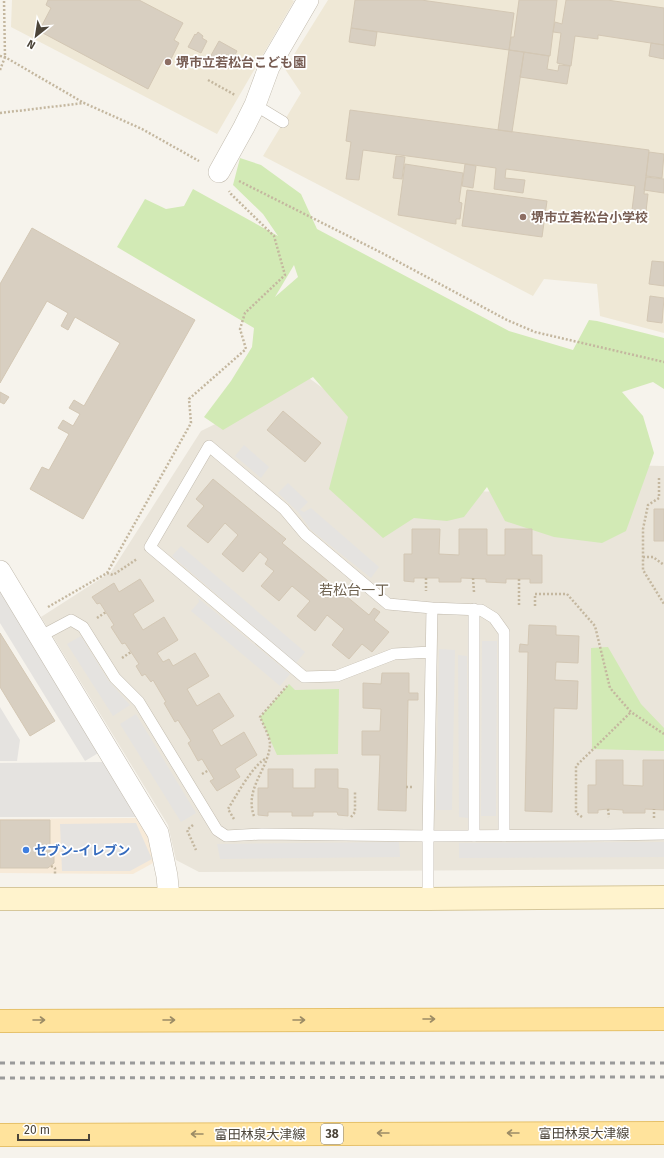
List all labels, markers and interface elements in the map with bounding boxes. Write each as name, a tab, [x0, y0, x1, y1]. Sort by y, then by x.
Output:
north arrow	[16, 16, 56, 56]
text: N	[25, 37, 38, 52]
place label: 堺市立若松台こども園	[176, 55, 306, 70]
marker: 堺市立若松台こども園	[163, 57, 173, 67]
place label: 堺市立若松台小学校	[531, 210, 648, 225]
marker: 堺市立若松台小学校	[518, 212, 528, 222]
district label: 若松台一丁	[319, 582, 389, 599]
place label: セブン-イレブン	[34, 843, 130, 858]
marker: セブン-イレブン	[21, 845, 31, 855]
one-way arrow	[422, 1015, 435, 1023]
one-way arrow	[32, 1016, 45, 1024]
one-way arrow	[162, 1016, 175, 1024]
one-way arrow	[292, 1016, 305, 1024]
scale bar	[18, 1116, 89, 1142]
text: 20 m	[24, 1123, 50, 1137]
road number: 38	[321, 1124, 343, 1144]
street label: 富田林泉大津線	[538, 1126, 630, 1141]
street label: 富田林泉大津線	[214, 1127, 306, 1142]
one-way arrow	[377, 1129, 390, 1137]
one-way arrow	[507, 1129, 520, 1137]
one-way arrow	[191, 1130, 204, 1138]

